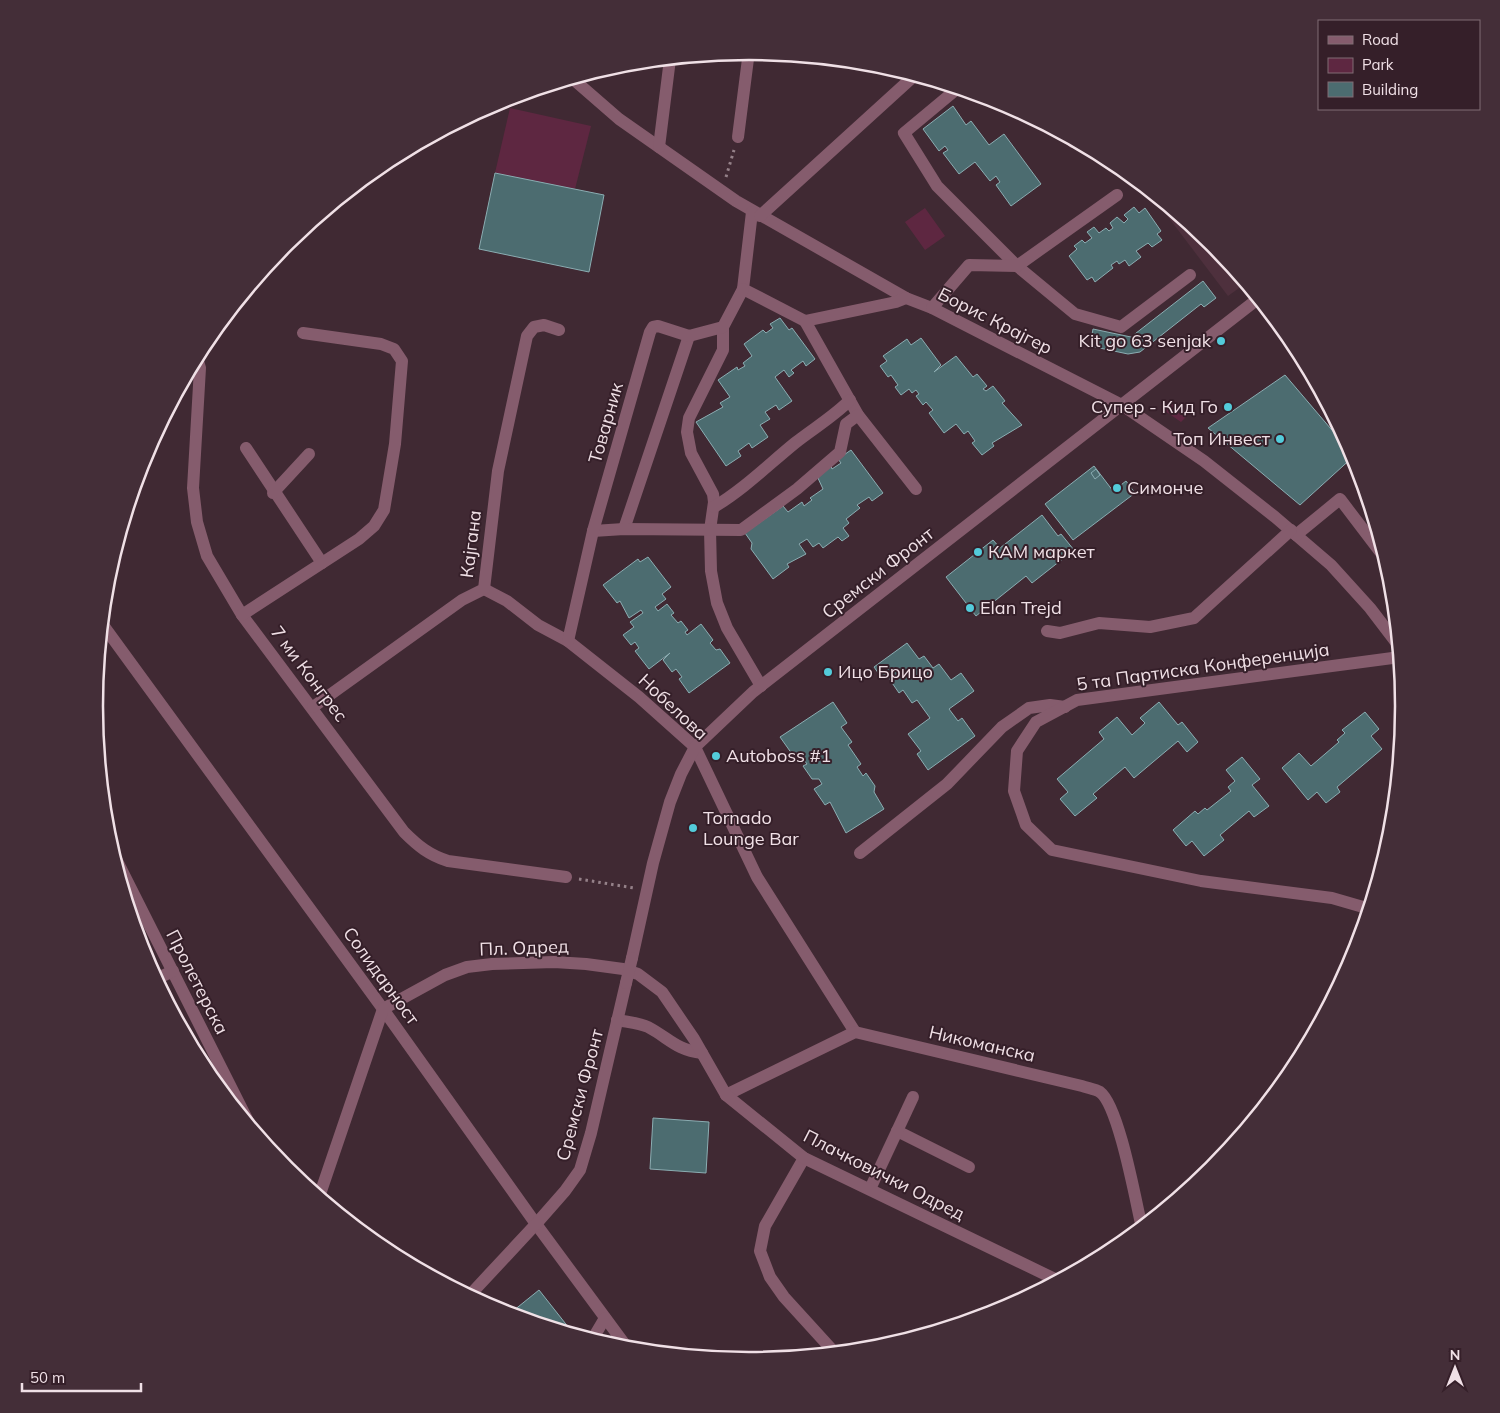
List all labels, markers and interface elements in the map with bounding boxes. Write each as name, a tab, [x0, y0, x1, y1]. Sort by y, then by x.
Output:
legend	[1318, 20, 1480, 110]
text: Road	[1362, 30, 1399, 49]
text: Park	[1362, 55, 1394, 74]
text: Building	[1362, 80, 1418, 99]
street label: Борис Крајгер	[934, 282, 1056, 359]
place label: Kit go 63 senjak	[1079, 329, 1212, 352]
marker: Kit go 63 senjak	[1215, 335, 1227, 347]
street label: Товарник	[583, 379, 628, 466]
place label: Супер - Кид Го	[1091, 395, 1218, 418]
marker: Супер - Кид Го	[1222, 401, 1234, 413]
place label: Топ Инвест	[1173, 427, 1271, 450]
marker: Топ Инвест	[1274, 433, 1286, 445]
place label: Симонче	[1127, 476, 1203, 499]
marker: Симонче	[1111, 482, 1123, 494]
street label: Кајгана	[455, 509, 486, 579]
street label: Сремски Фронт	[817, 521, 939, 623]
place label: КАМ маркет	[988, 540, 1096, 563]
marker: КАМ маркет	[972, 546, 984, 558]
place label: Elan Trejd	[980, 596, 1062, 619]
marker: Elan Trejd	[964, 602, 976, 614]
street label: 7 ми Конгрес	[266, 621, 353, 726]
street label: 5 та Партиска Конференција	[1075, 637, 1331, 696]
place label: Ицо Брицо	[838, 660, 933, 683]
marker: Ицо Брицо	[822, 666, 834, 678]
street label: Нобелова	[634, 669, 713, 745]
place label: Autoboss #1	[726, 744, 831, 767]
marker: Autoboss #1	[710, 750, 722, 762]
place label: Tornado Lounge Bar	[703, 806, 799, 850]
marker: Tornado Lounge Bar	[687, 822, 699, 834]
street label: Солидарност	[338, 922, 425, 1030]
street label: Пролетерска	[161, 926, 234, 1038]
street label: Пл. Одред	[479, 934, 569, 961]
street label: Никоманска	[927, 1020, 1037, 1067]
street label: Сремски Фронт	[551, 1026, 608, 1163]
street label: Плачковички Одред	[800, 1124, 969, 1225]
north arrow	[1430, 1343, 1480, 1393]
text: N	[1450, 1346, 1460, 1364]
scale bar	[22, 1360, 141, 1392]
text: 50 m	[30, 1368, 65, 1387]

